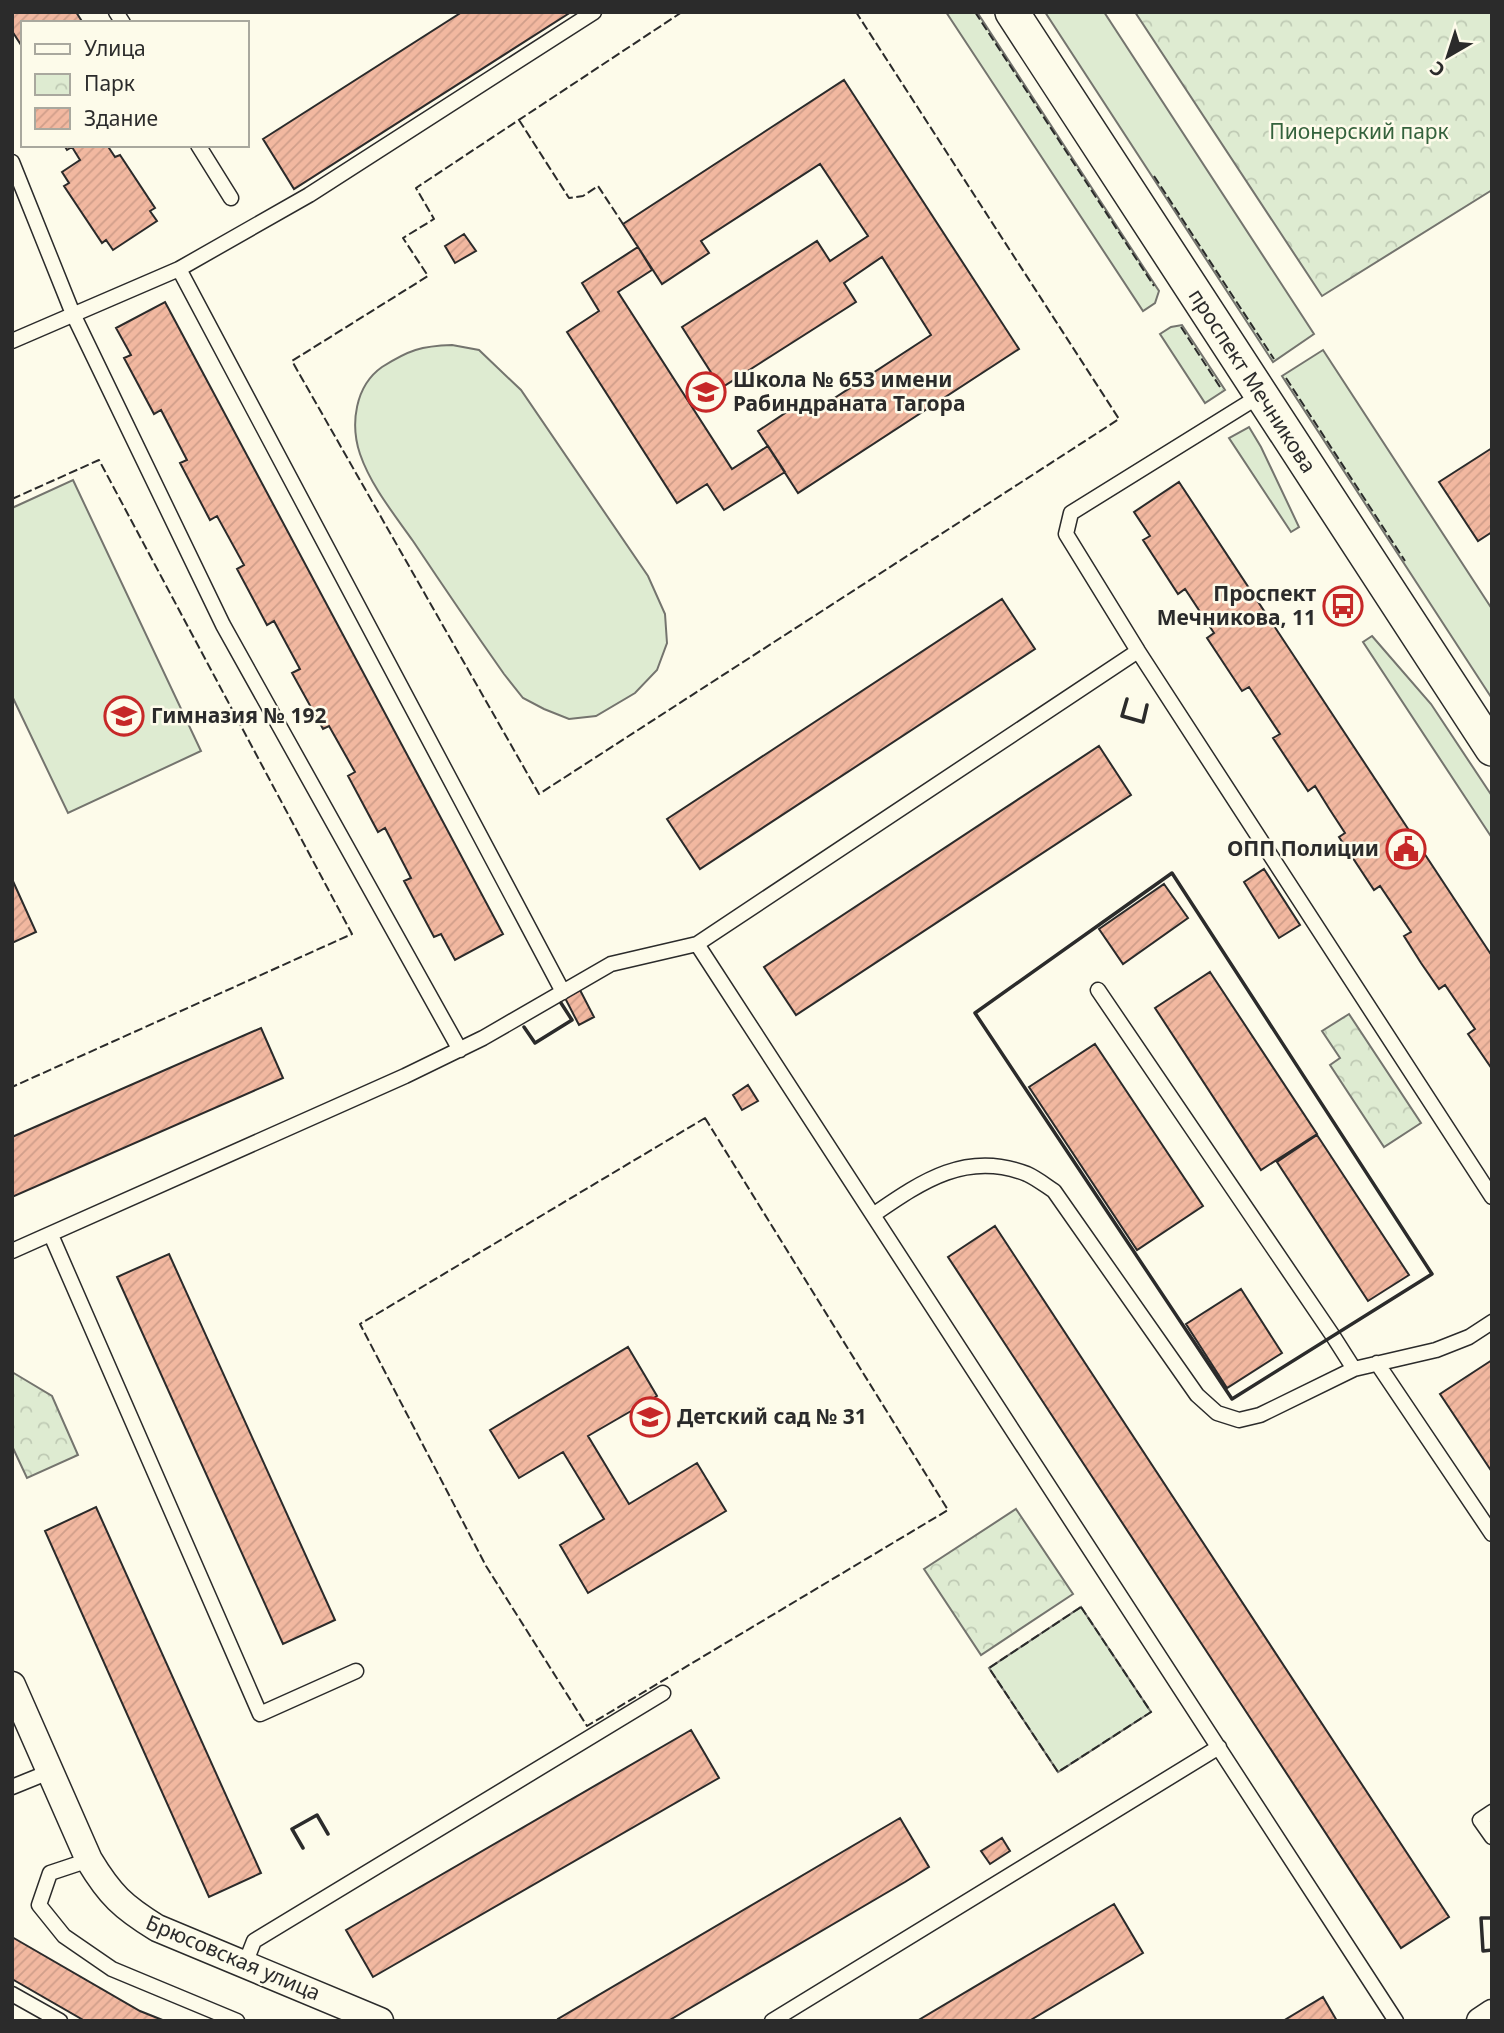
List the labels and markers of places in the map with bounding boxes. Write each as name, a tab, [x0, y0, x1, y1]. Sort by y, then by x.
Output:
place label: Школа № 653 имени Рабиндраната Тагора	[733, 365, 965, 417]
school or university icon: Школа № 653 имени Рабиндраната Тагора	[685, 371, 727, 413]
place label: Проспект Мечникова, 11	[1157, 579, 1316, 631]
bus stop icon: Проспект Мечникова, 11	[1322, 585, 1364, 627]
school or university icon: Гимназия № 192	[103, 695, 145, 737]
place label: Гимназия № 192	[151, 701, 326, 729]
public building icon: ОПП Полиции	[1385, 828, 1427, 870]
place label: ОПП Полиции	[1227, 834, 1379, 862]
school or university icon: Детский сад № 31	[629, 1396, 671, 1438]
place label: Детский сад № 31	[677, 1402, 867, 1430]

